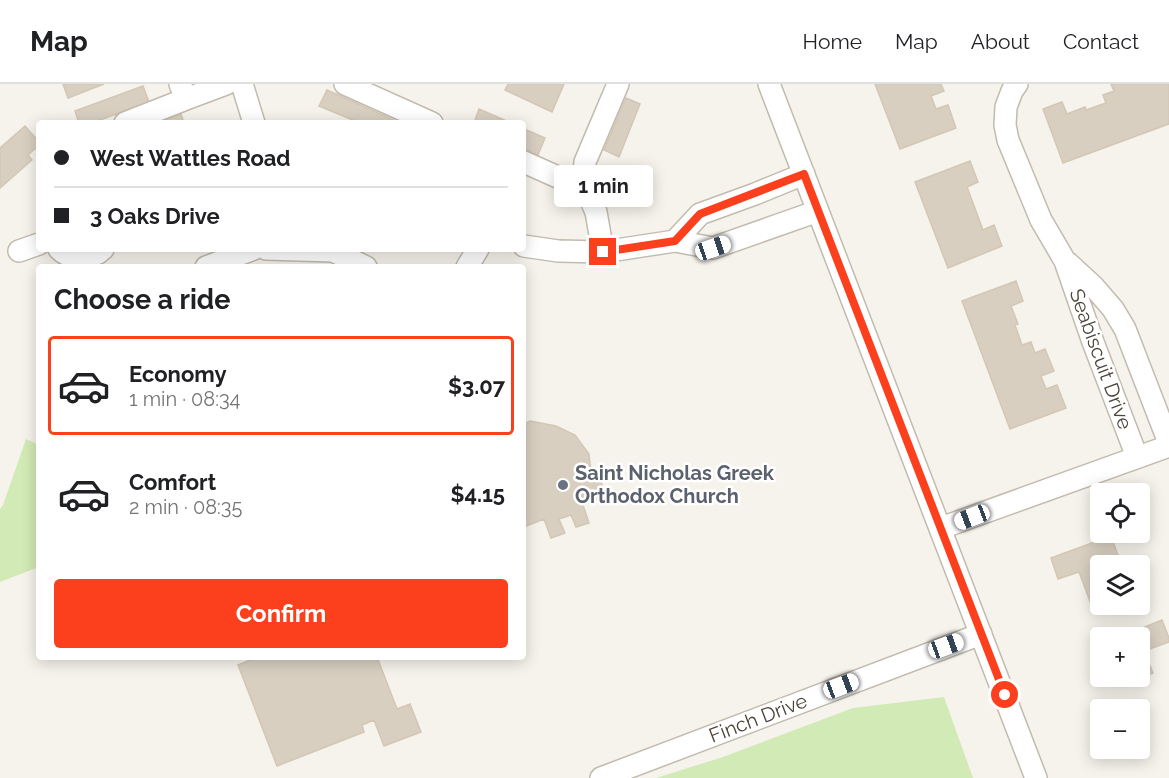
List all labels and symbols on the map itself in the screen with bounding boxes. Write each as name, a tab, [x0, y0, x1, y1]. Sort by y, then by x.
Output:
callout: 1 min	[554, 165, 652, 207]
car	[693, 234, 733, 262]
route end	[589, 238, 616, 265]
street label: Seabiscuit Drive	[1064, 285, 1138, 433]
place label: Saint Nicholas Greek Orthodox Church	[575, 461, 775, 508]
marker: Saint Nicholas Greek Orthodox Church	[556, 478, 570, 492]
car	[952, 502, 992, 532]
car	[926, 631, 966, 661]
car	[821, 671, 861, 701]
route start	[991, 681, 1018, 708]
street label: Finch Drive	[705, 688, 811, 748]

